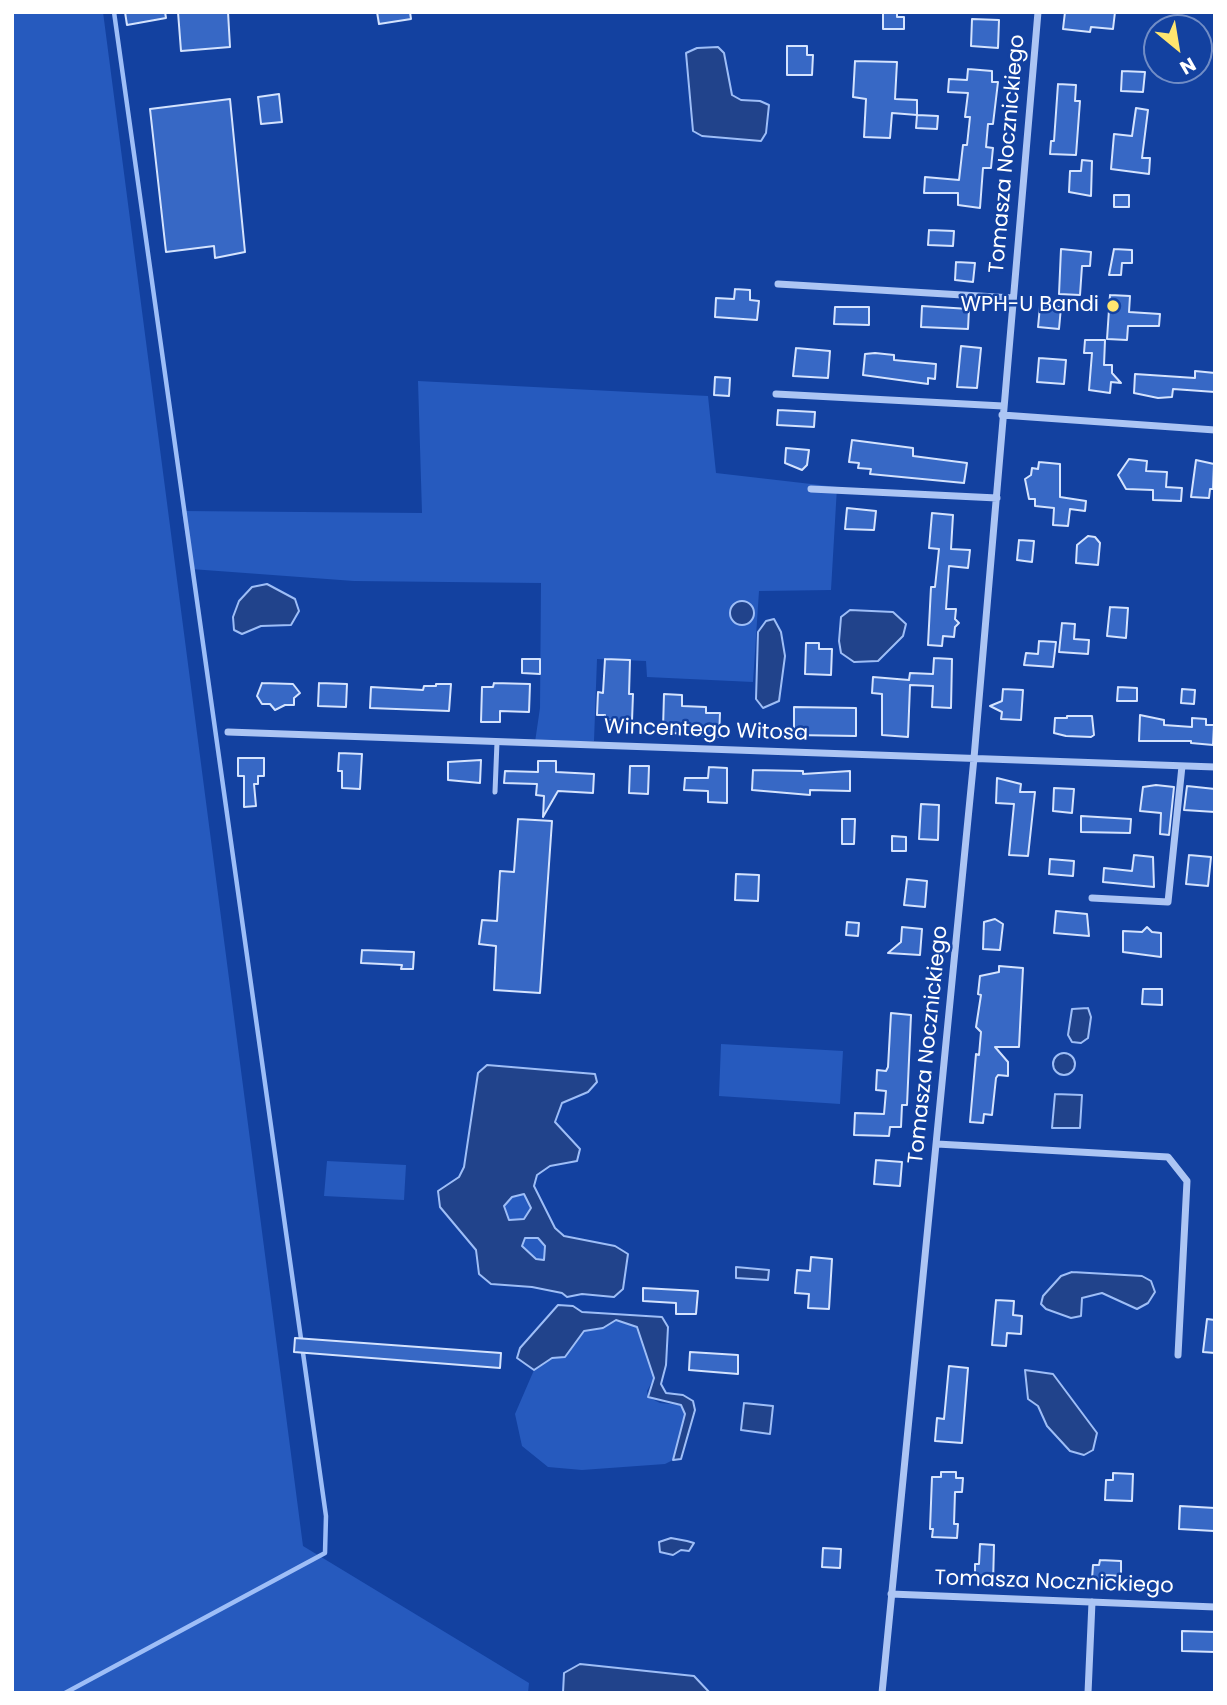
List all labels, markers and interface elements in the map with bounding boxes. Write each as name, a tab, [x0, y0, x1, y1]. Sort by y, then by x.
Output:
north arrow	[1143, 14, 1213, 84]
street label: Tomasza Nocznickiego	[985, 34, 1031, 274]
text: N	[1175, 51, 1201, 81]
place label: WPH-U Bandi	[961, 293, 1099, 319]
marker: WPH-U Bandi	[1105, 298, 1121, 314]
street label: Wincentego Witosa	[604, 715, 808, 747]
street label: Tomasza Nocznickiego	[904, 925, 954, 1165]
street label: Tomasza Nocznickiego	[934, 1566, 1174, 1600]

